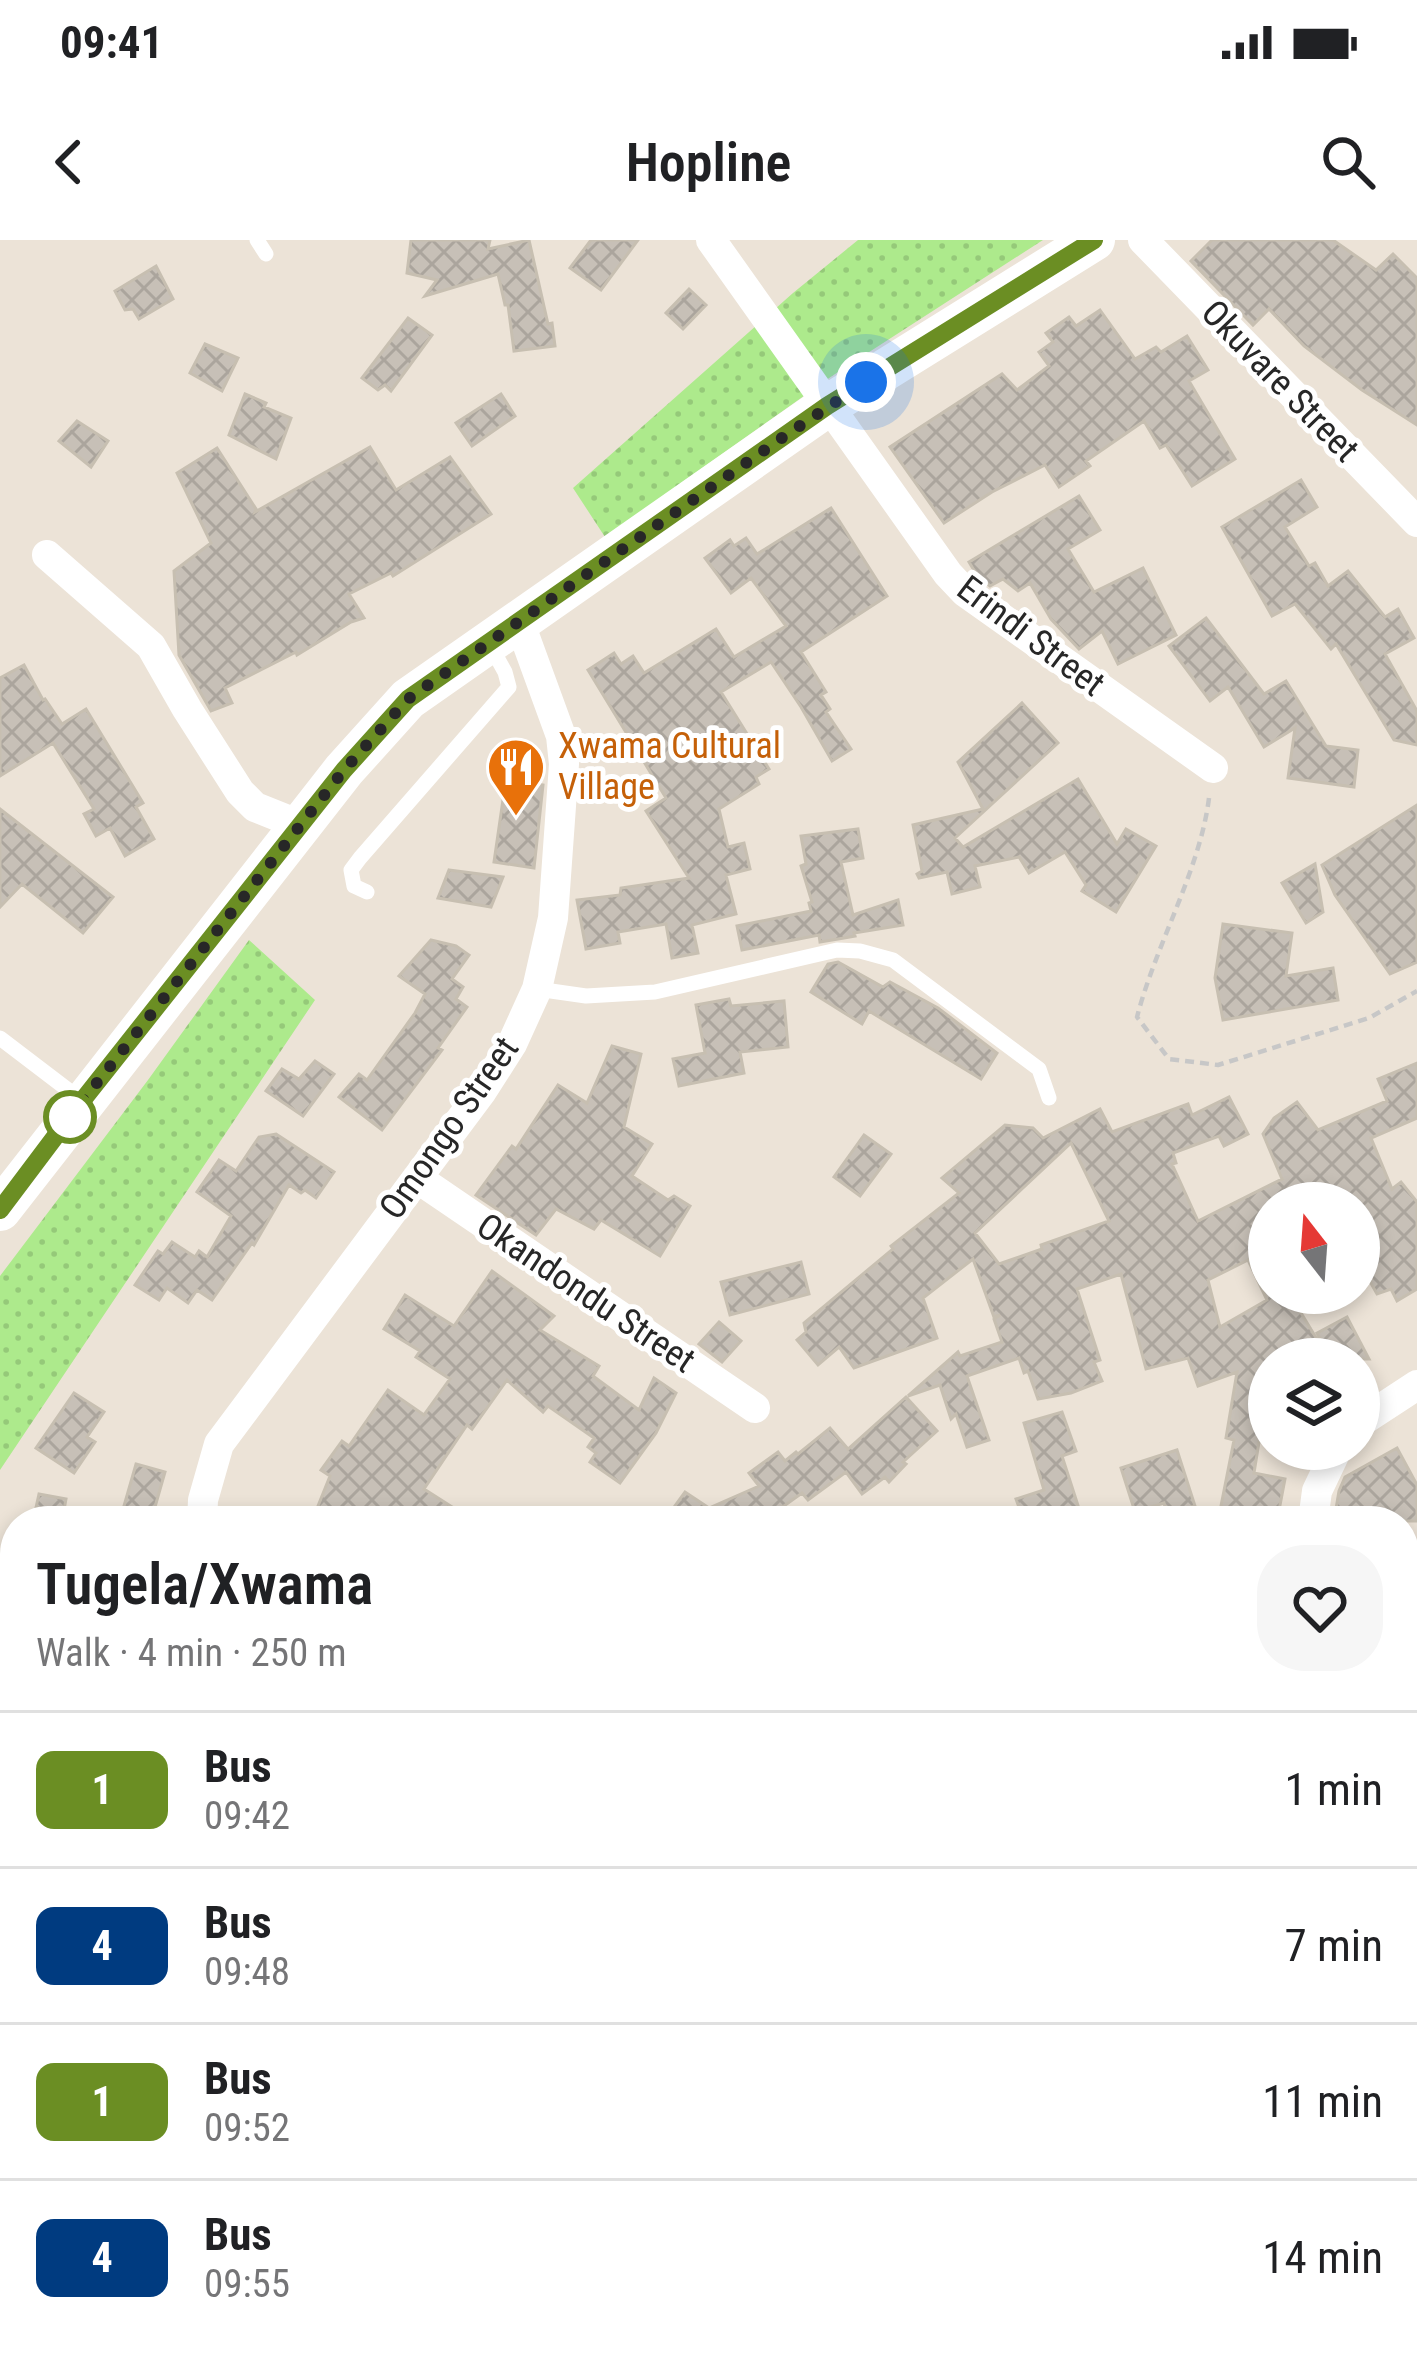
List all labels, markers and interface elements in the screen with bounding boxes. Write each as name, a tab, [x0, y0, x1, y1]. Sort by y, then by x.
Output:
text: 09:41	[60, 16, 163, 69]
icon: back	[36, 129, 102, 195]
icon: search	[1315, 129, 1381, 195]
text: Hopline	[626, 131, 791, 194]
street label: Okuvare Street	[1193, 292, 1367, 470]
your location	[836, 352, 896, 412]
street label: Erindi Street	[949, 567, 1113, 705]
place label: Xwama Cultural Village	[558, 725, 781, 808]
restaurant icon: Xwama Cultural Village	[485, 736, 547, 818]
street label: Omongo Street	[371, 1029, 527, 1227]
unlabelled marker	[45, 1092, 95, 1142]
north arrow	[1248, 1182, 1380, 1314]
map controls	[1248, 1182, 1380, 1470]
street label: Okandondu Street	[469, 1205, 703, 1381]
button: layers	[1248, 1338, 1380, 1470]
button: heart	[1257, 1545, 1383, 1671]
text: Tugela/Xwama	[36, 1551, 373, 1618]
text: Walk · 4 min · 250 m	[36, 1630, 347, 1676]
text: Bus	[204, 1740, 272, 1793]
text: 1 min	[1284, 1763, 1383, 1816]
text: 1	[91, 1765, 113, 1814]
text: 09:42	[204, 1793, 290, 1839]
text: Bus	[204, 1896, 272, 1949]
text: 7 min	[1284, 1919, 1383, 1972]
text: 4	[91, 1921, 113, 1970]
text: 09:48	[204, 1949, 290, 1995]
text: Bus	[204, 2052, 272, 2105]
text: 11 min	[1262, 2075, 1383, 2128]
text: 1	[91, 2077, 113, 2126]
text: 09:52	[204, 2105, 290, 2151]
text: Bus	[204, 2208, 272, 2261]
text: 14 min	[1262, 2231, 1383, 2284]
text: 4	[91, 2233, 113, 2282]
text: 09:55	[204, 2261, 290, 2307]

